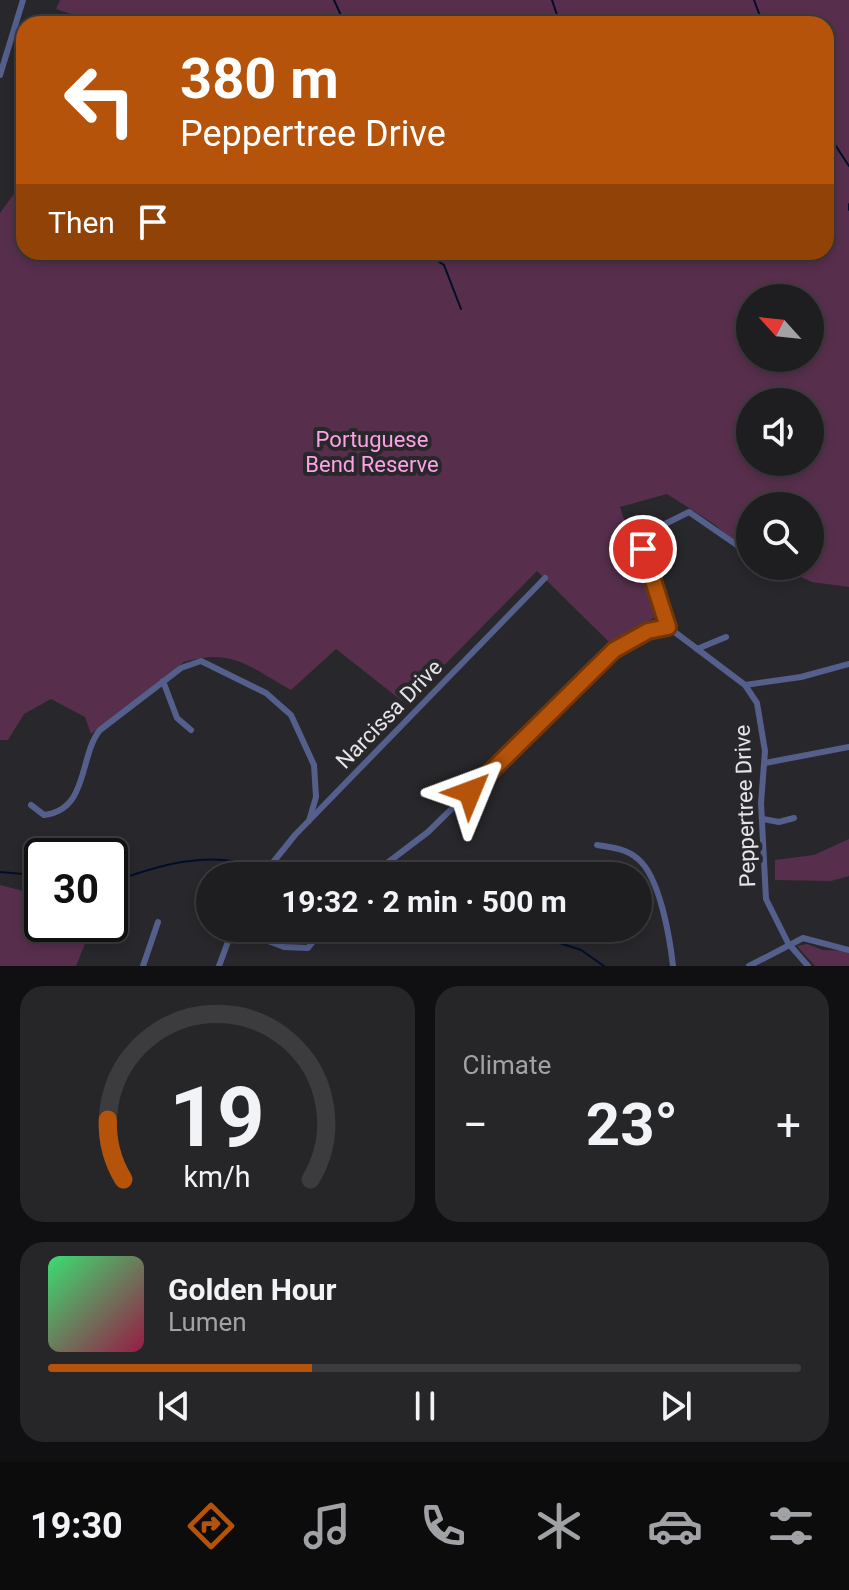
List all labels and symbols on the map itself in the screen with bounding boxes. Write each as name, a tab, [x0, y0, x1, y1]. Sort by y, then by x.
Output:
north arrow	[736, 284, 824, 372]
park label: Portuguese Bend Reserve	[305, 427, 439, 477]
pin	[609, 515, 677, 583]
street label: Narcissa Drive	[331, 654, 447, 774]
street label: Peppertree Drive	[730, 724, 760, 888]
position arrow	[428, 750, 512, 834]
speed limit sign: 30	[24, 838, 128, 942]

